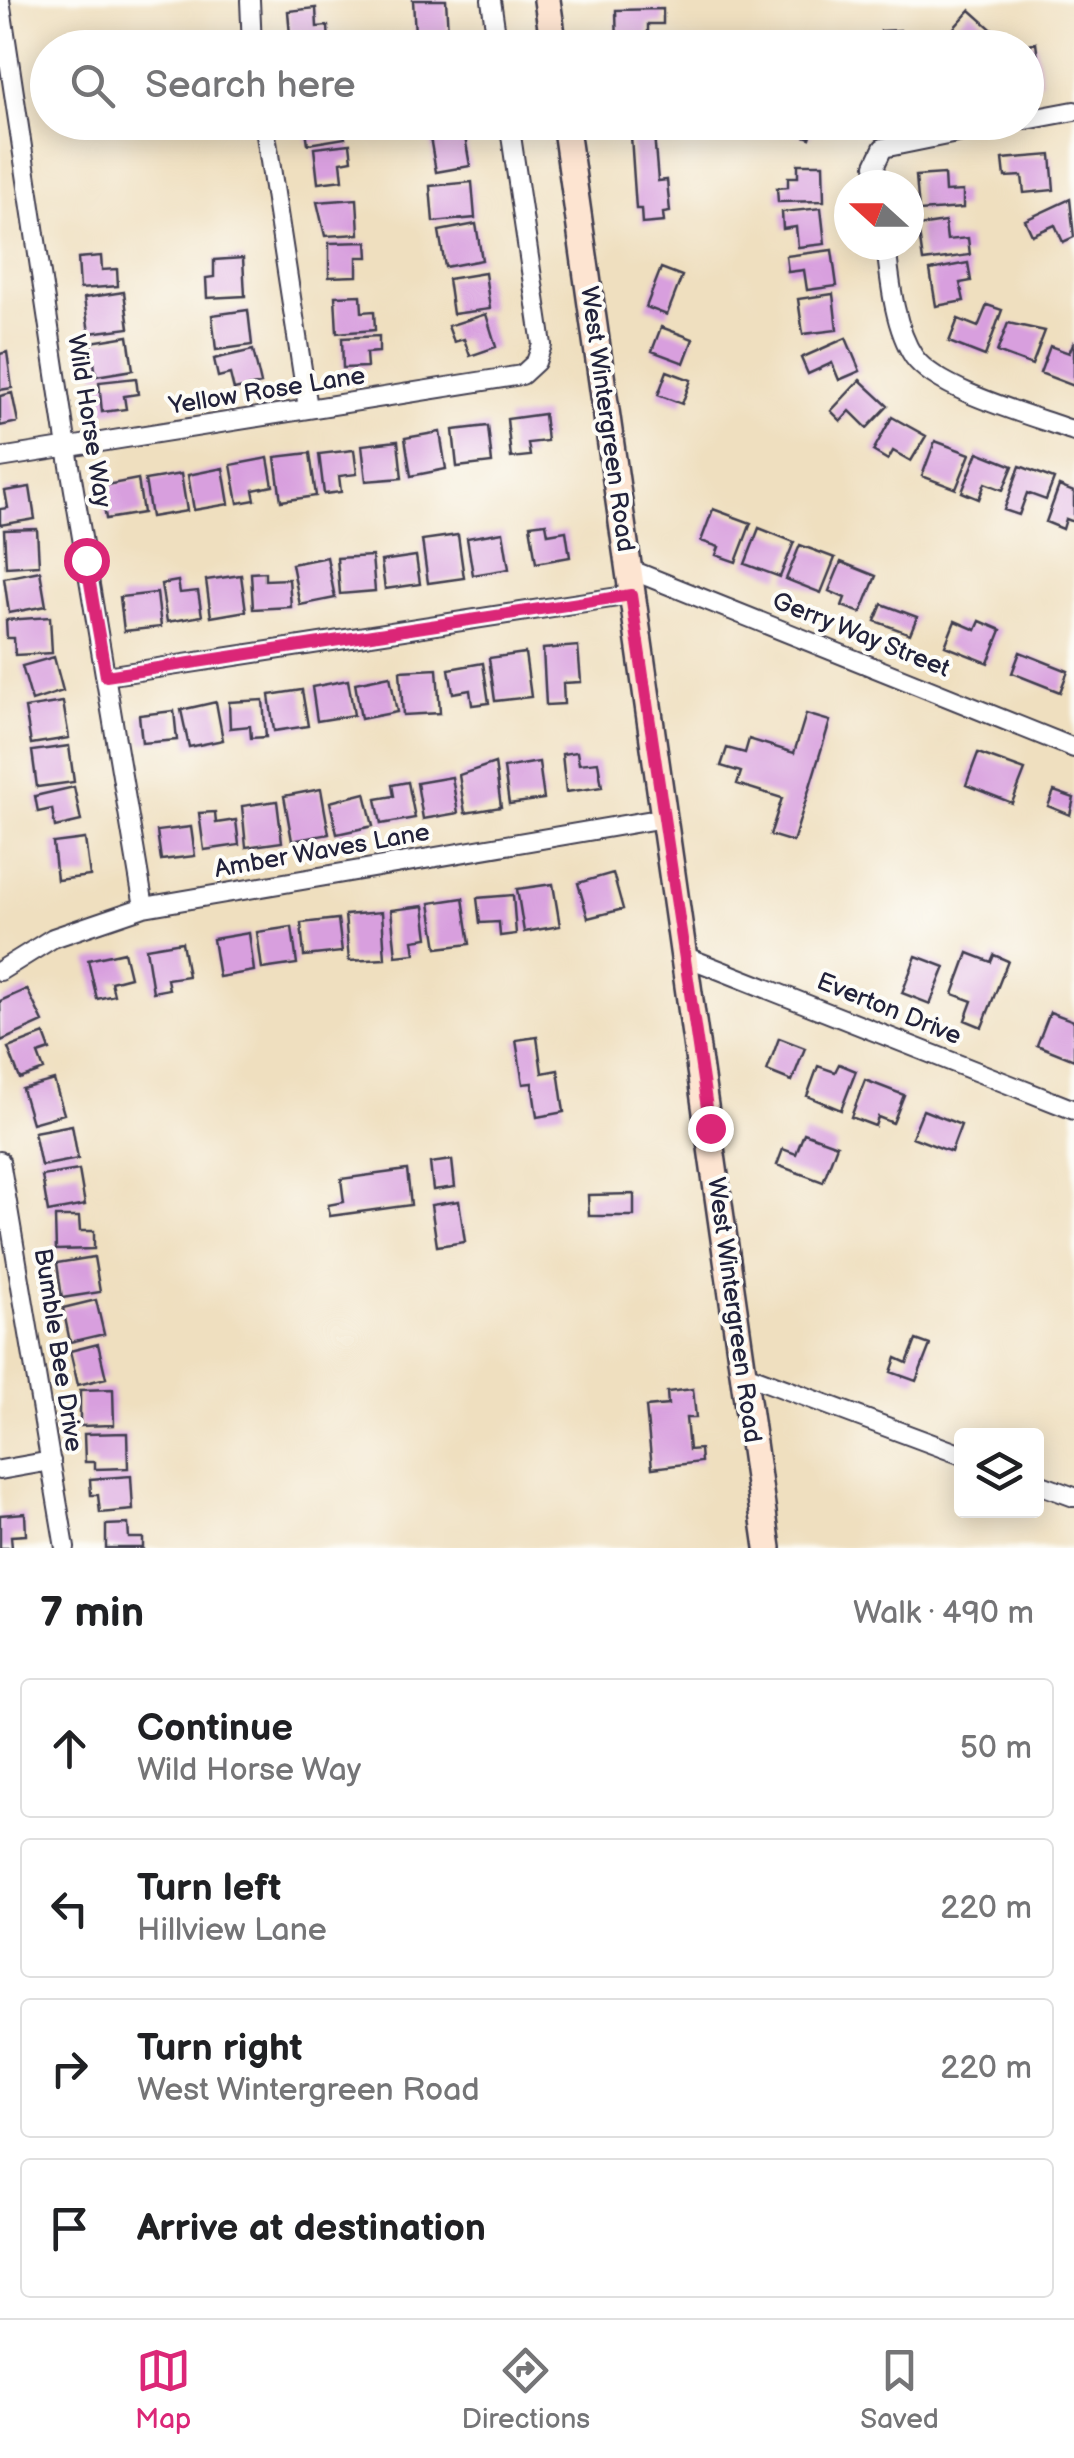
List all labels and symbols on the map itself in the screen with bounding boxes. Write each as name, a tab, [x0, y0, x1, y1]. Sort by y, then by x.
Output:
north arrow	[834, 170, 924, 260]
street label: West Wintergreen Road	[573, 284, 641, 554]
street label: Wild Horse Way	[60, 332, 118, 511]
street label: Yellow Rose Lane	[166, 360, 368, 422]
route start	[64, 538, 110, 584]
street label: Gerry Way Street	[768, 585, 954, 685]
street label: Amber Waves Lane	[212, 817, 432, 885]
street label: Everton Drive	[812, 966, 966, 1052]
route end	[688, 1106, 734, 1152]
street label: West Wintergreen Road	[700, 1175, 768, 1445]
street label: Bumble Bee Drive	[27, 1246, 89, 1454]

